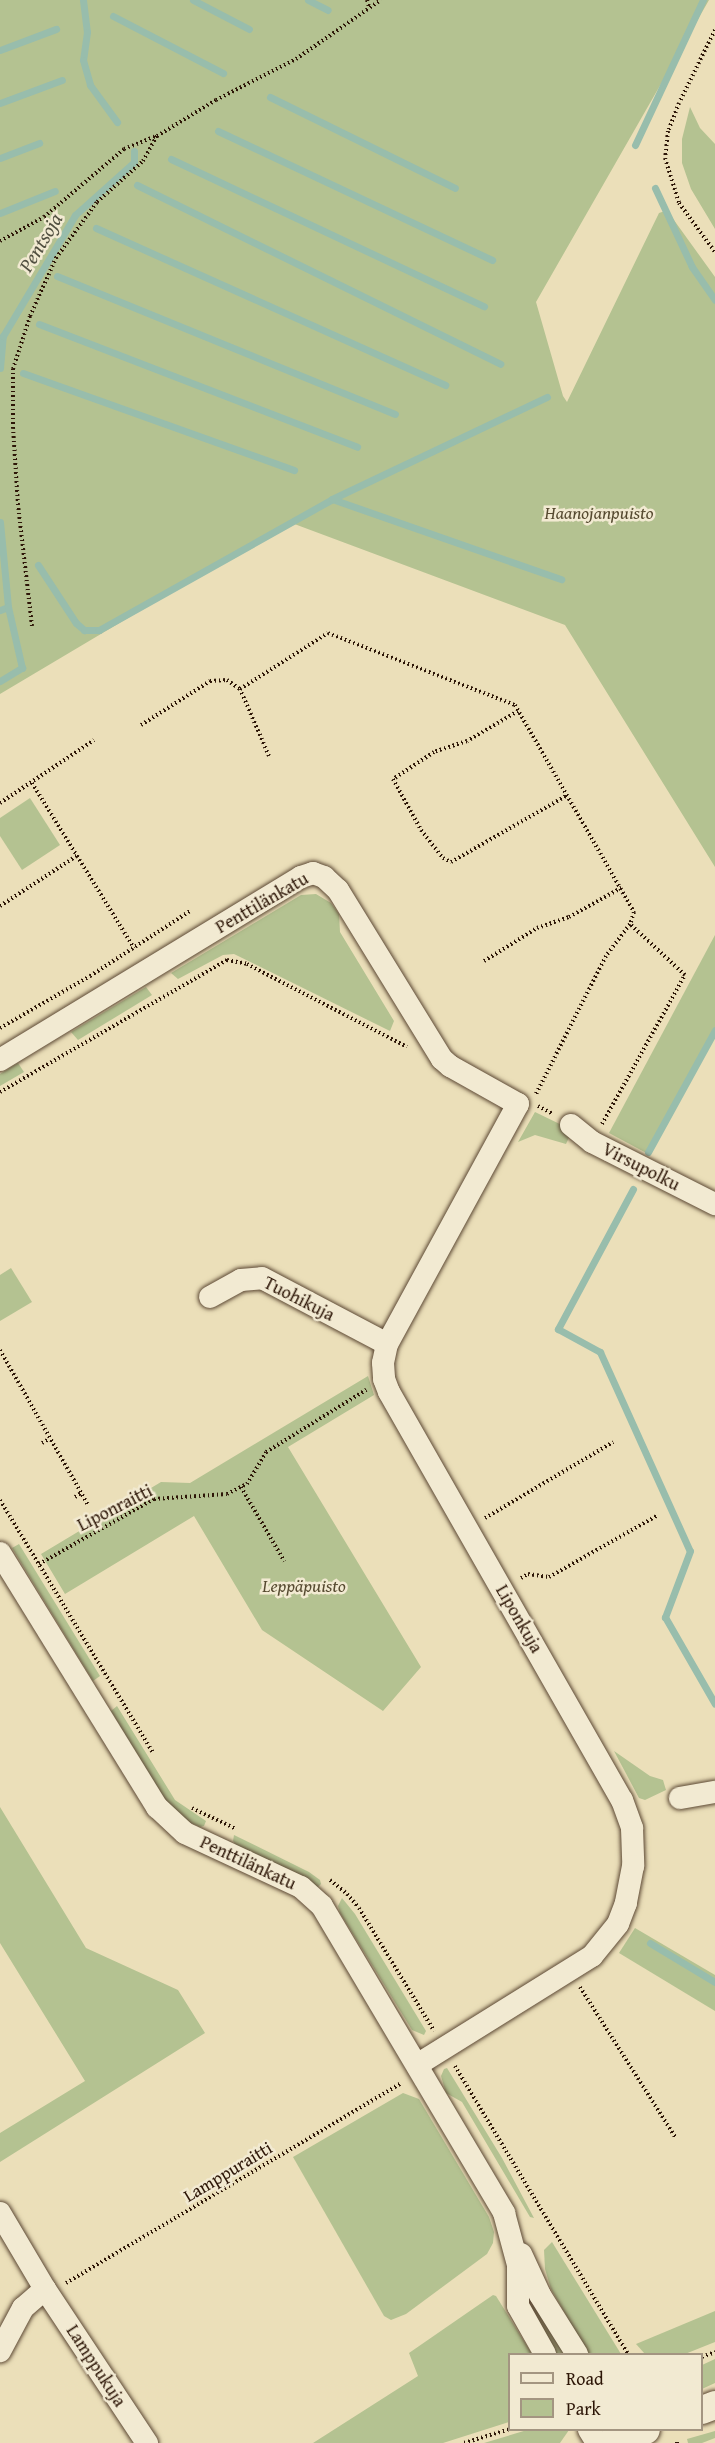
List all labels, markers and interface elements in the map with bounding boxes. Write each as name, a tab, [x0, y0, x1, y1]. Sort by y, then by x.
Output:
water label: Pentsoja	[13, 208, 67, 276]
park label: Haanojanpuisto	[545, 502, 653, 524]
street label: Penttilänkatu	[212, 868, 312, 938]
street label: Virsupolku	[599, 1138, 683, 1196]
street label: Tuohikuja	[260, 1272, 338, 1326]
street label: Liponraitti	[74, 1480, 156, 1536]
park label: Leppäpuisto	[262, 1575, 346, 1597]
street label: Liponkuja	[491, 1581, 547, 1657]
street label: Penttilänkatu	[197, 1831, 299, 1895]
street label: Lamppuraitti	[180, 2137, 276, 2207]
street label: Lamppukuja	[62, 2321, 130, 2411]
legend	[508, 2353, 703, 2431]
text: Road	[566, 2365, 604, 2392]
text: Park	[566, 2395, 601, 2422]

